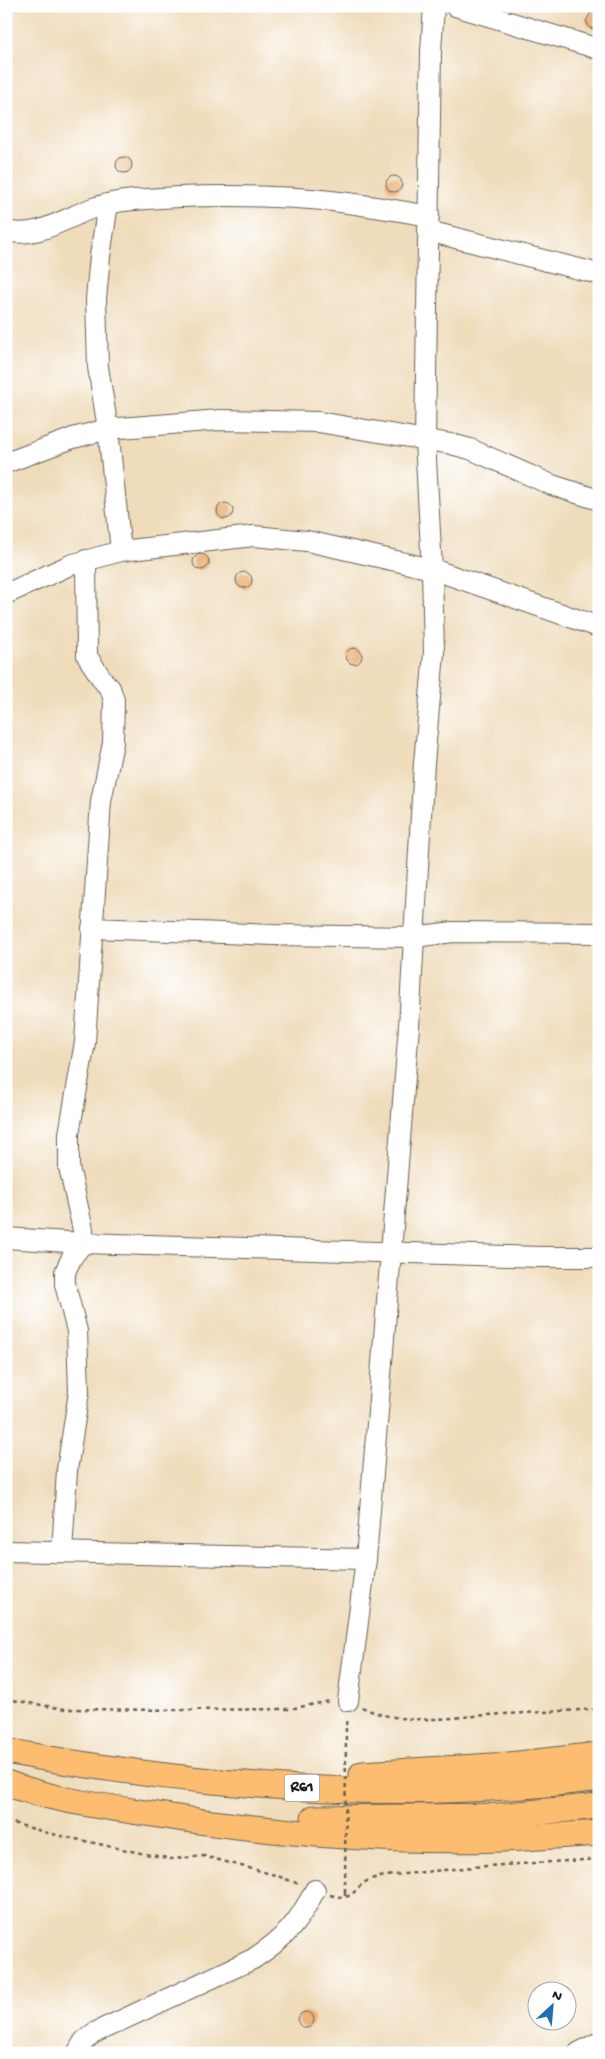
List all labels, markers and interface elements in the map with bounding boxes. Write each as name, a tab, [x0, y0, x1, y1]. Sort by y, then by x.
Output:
road number: R61	[284, 1775, 320, 1802]
north arrow	[528, 1982, 578, 2032]
text: N	[549, 1987, 564, 2006]

